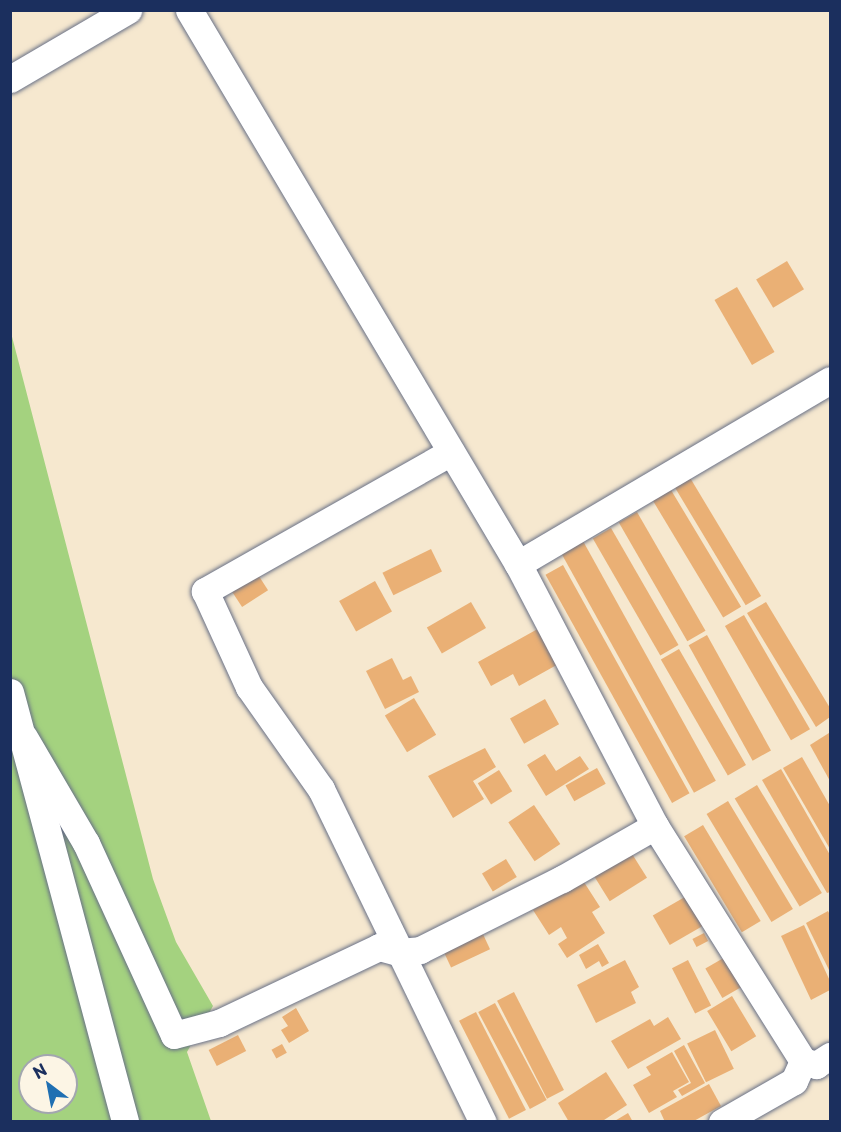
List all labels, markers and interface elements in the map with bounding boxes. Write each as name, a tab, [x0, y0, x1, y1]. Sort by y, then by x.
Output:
north arrow	[18, 1054, 78, 1114]
text: N	[28, 1057, 51, 1084]

